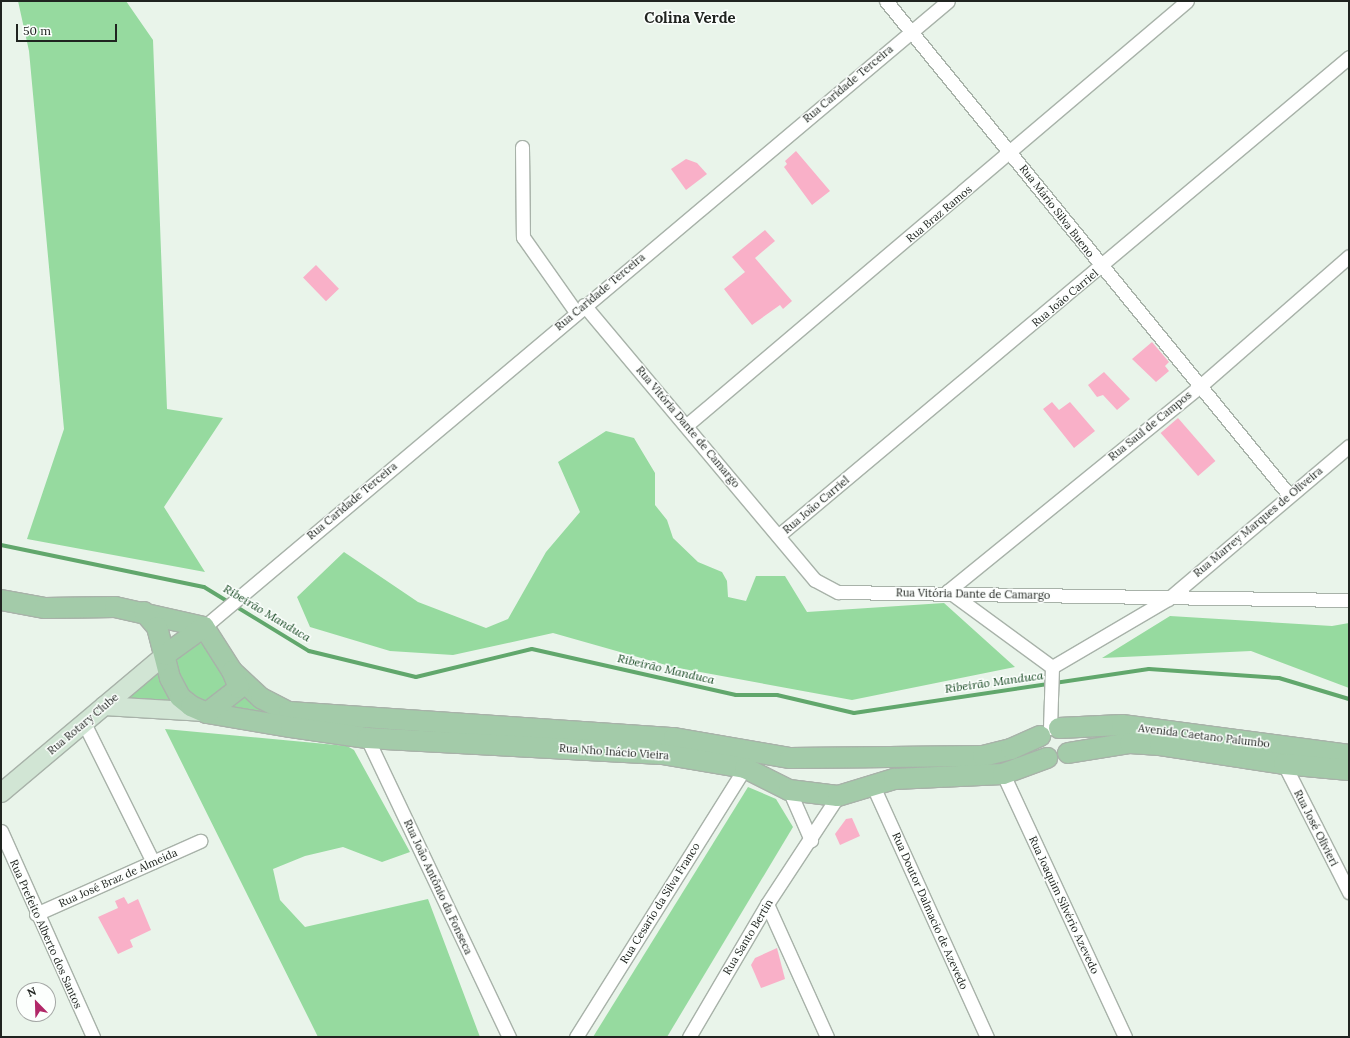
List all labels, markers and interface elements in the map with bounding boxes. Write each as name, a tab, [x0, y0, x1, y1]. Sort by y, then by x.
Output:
district label: Colina Verde	[644, 9, 736, 27]
scale bar	[18, 16, 119, 42]
text: 50 m	[23, 23, 51, 38]
street label: Rua Caridade Terceira	[800, 43, 896, 125]
street label: Rua Mário Silva Bueno	[1017, 162, 1097, 260]
street label: Rua Braz Ramos	[903, 183, 975, 245]
street label: Rua Caridade Terceira	[552, 251, 648, 333]
street label: Rua João Carriel	[1029, 266, 1101, 330]
street label: Rua Vitória Dante de Camargo	[633, 364, 743, 490]
street label: Rua Saul de Campos	[1106, 388, 1194, 464]
street label: Rua Caridade Terceira	[304, 460, 400, 542]
street label: Rua Marrey Marques de Oliveira	[1191, 464, 1325, 580]
street label: Rua João Carriel	[780, 473, 852, 537]
water label: Ribeirão Manduca	[221, 581, 313, 645]
street label: Rua Vitória Dante de Camargo	[896, 586, 1050, 602]
water label: Ribeirão Manduca	[616, 651, 716, 687]
water label: Ribeirão Manduca	[944, 668, 1044, 696]
street label: Rua Rotary Clube	[45, 690, 121, 758]
street label: Avenida Caetano Palumbo	[1137, 721, 1271, 751]
street label: Rua Nho Inácio Vieira	[559, 742, 669, 762]
street label: Rua José Olivieri	[1291, 788, 1341, 868]
street label: Rua João Antônio da Fonseca	[401, 817, 475, 957]
street label: Rua Doutor Dalmacio de Azevedo	[889, 830, 971, 992]
street label: Rua Joaquim Silvério Azevedo	[1026, 834, 1102, 976]
street label: Rua Cesario da Silva Franco	[617, 840, 703, 966]
street label: Rua José Braz de Almeida	[57, 846, 179, 910]
street label: Rua Prefeito Alberto dos Santos	[7, 857, 85, 1011]
street label: Rua Santo Bertin	[720, 897, 776, 977]
north arrow	[16, 982, 56, 1022]
text: N	[25, 984, 38, 1000]

